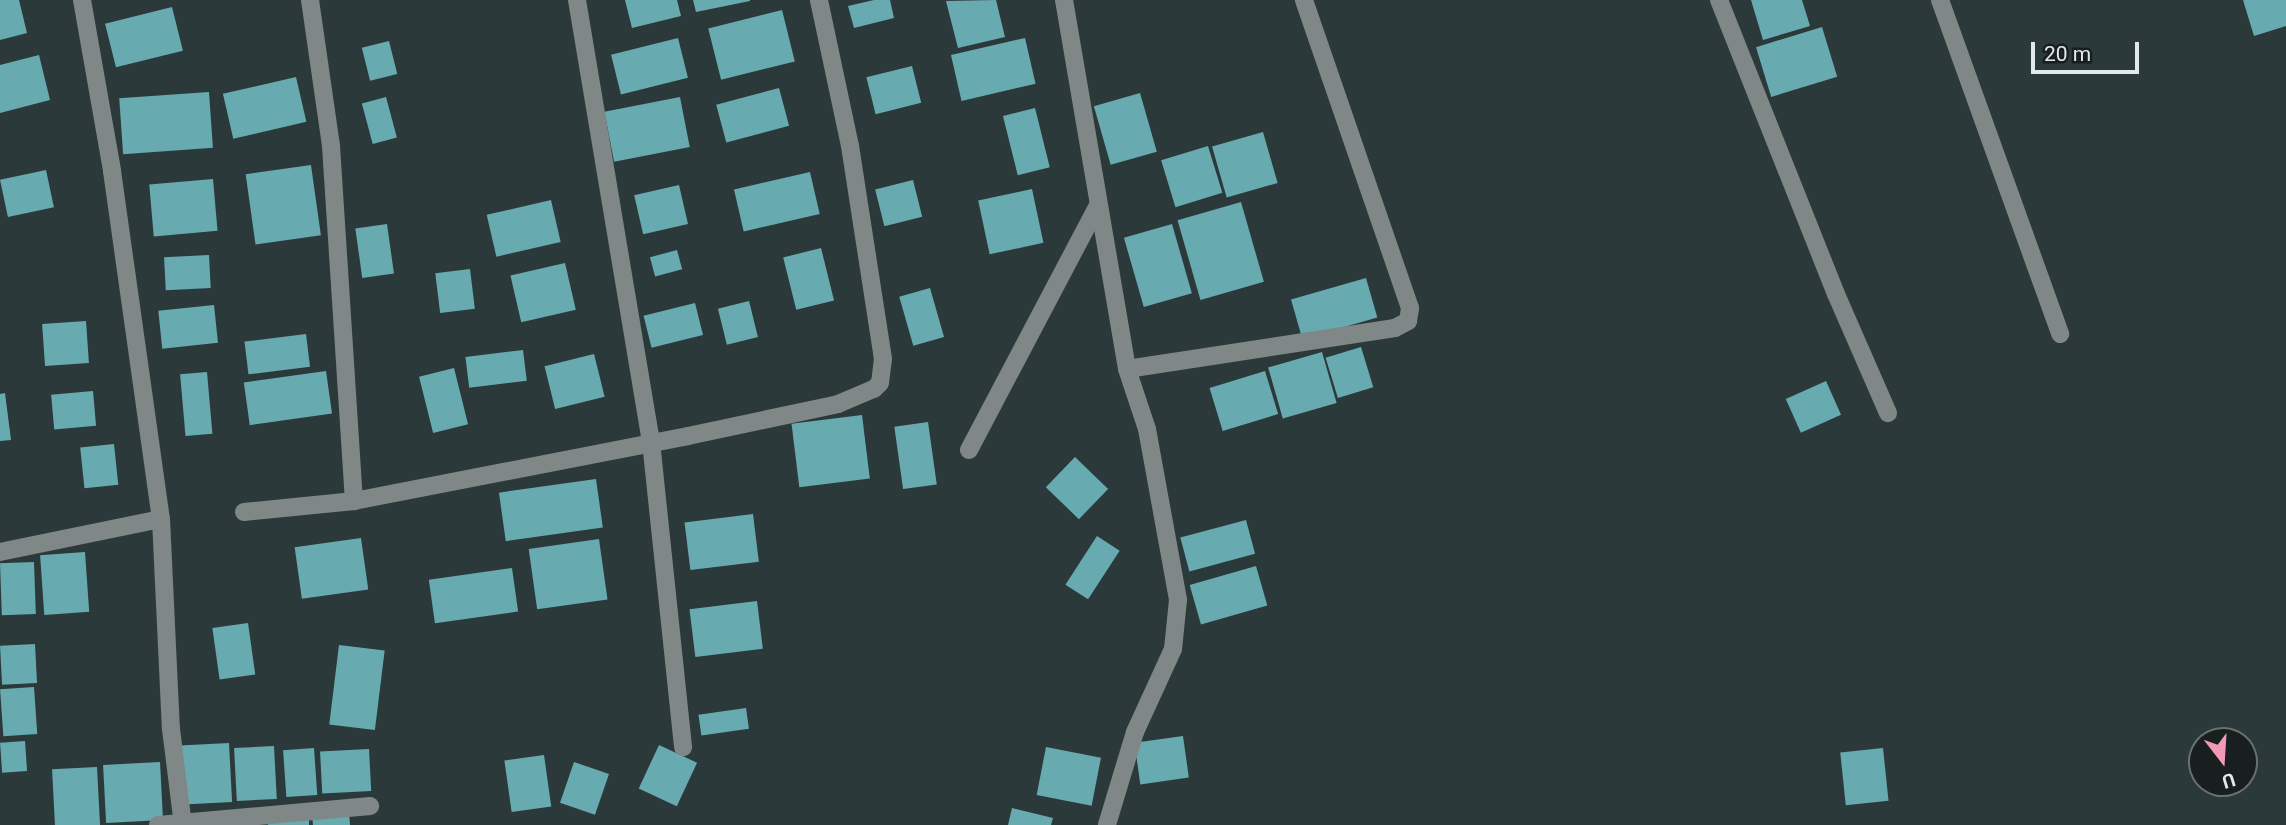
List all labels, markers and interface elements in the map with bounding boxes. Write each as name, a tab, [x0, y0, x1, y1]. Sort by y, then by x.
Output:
scale bar	[2034, 28, 2142, 72]
text: 20 m	[2044, 42, 2091, 66]
north arrow	[2188, 727, 2258, 797]
text: U	[2219, 768, 2238, 793]

